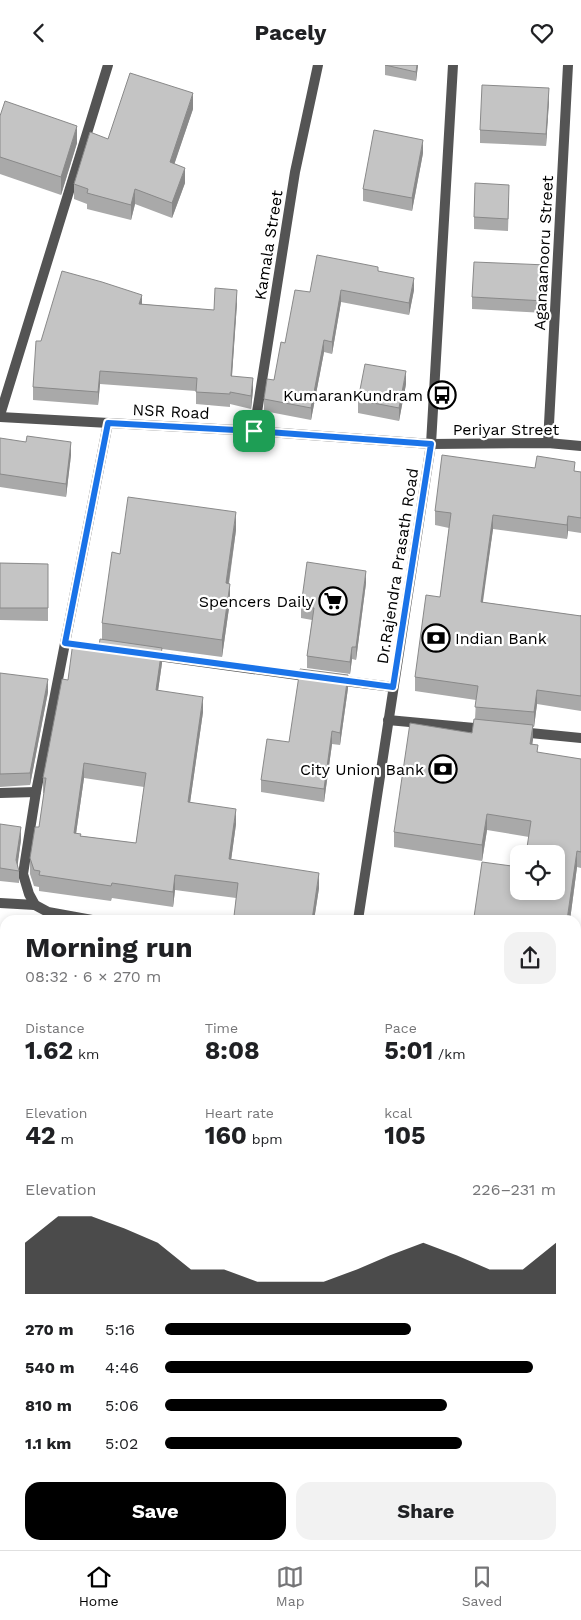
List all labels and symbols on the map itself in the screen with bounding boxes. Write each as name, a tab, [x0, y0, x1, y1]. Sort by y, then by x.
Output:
street label: Aganaanooru Street	[530, 175, 557, 331]
street label: Kamala Street	[250, 189, 287, 301]
bus stop icon: KumaranKundram	[427, 380, 457, 410]
place label: KumaranKundram	[283, 386, 423, 405]
street label: NSR Road	[132, 400, 210, 423]
pin	[233, 410, 275, 452]
street label: Periyar Street	[453, 420, 560, 439]
street label: Dr.Rajendra Prasath Road	[373, 467, 422, 665]
supermarket icon: Spencers Daily	[318, 586, 348, 616]
place label: Spencers Daily	[199, 592, 315, 611]
bank icon: Indian Bank	[421, 623, 451, 653]
place label: Indian Bank	[455, 629, 547, 648]
bank icon: City Union Bank	[428, 754, 458, 784]
place label: City Union Bank	[300, 760, 424, 779]

